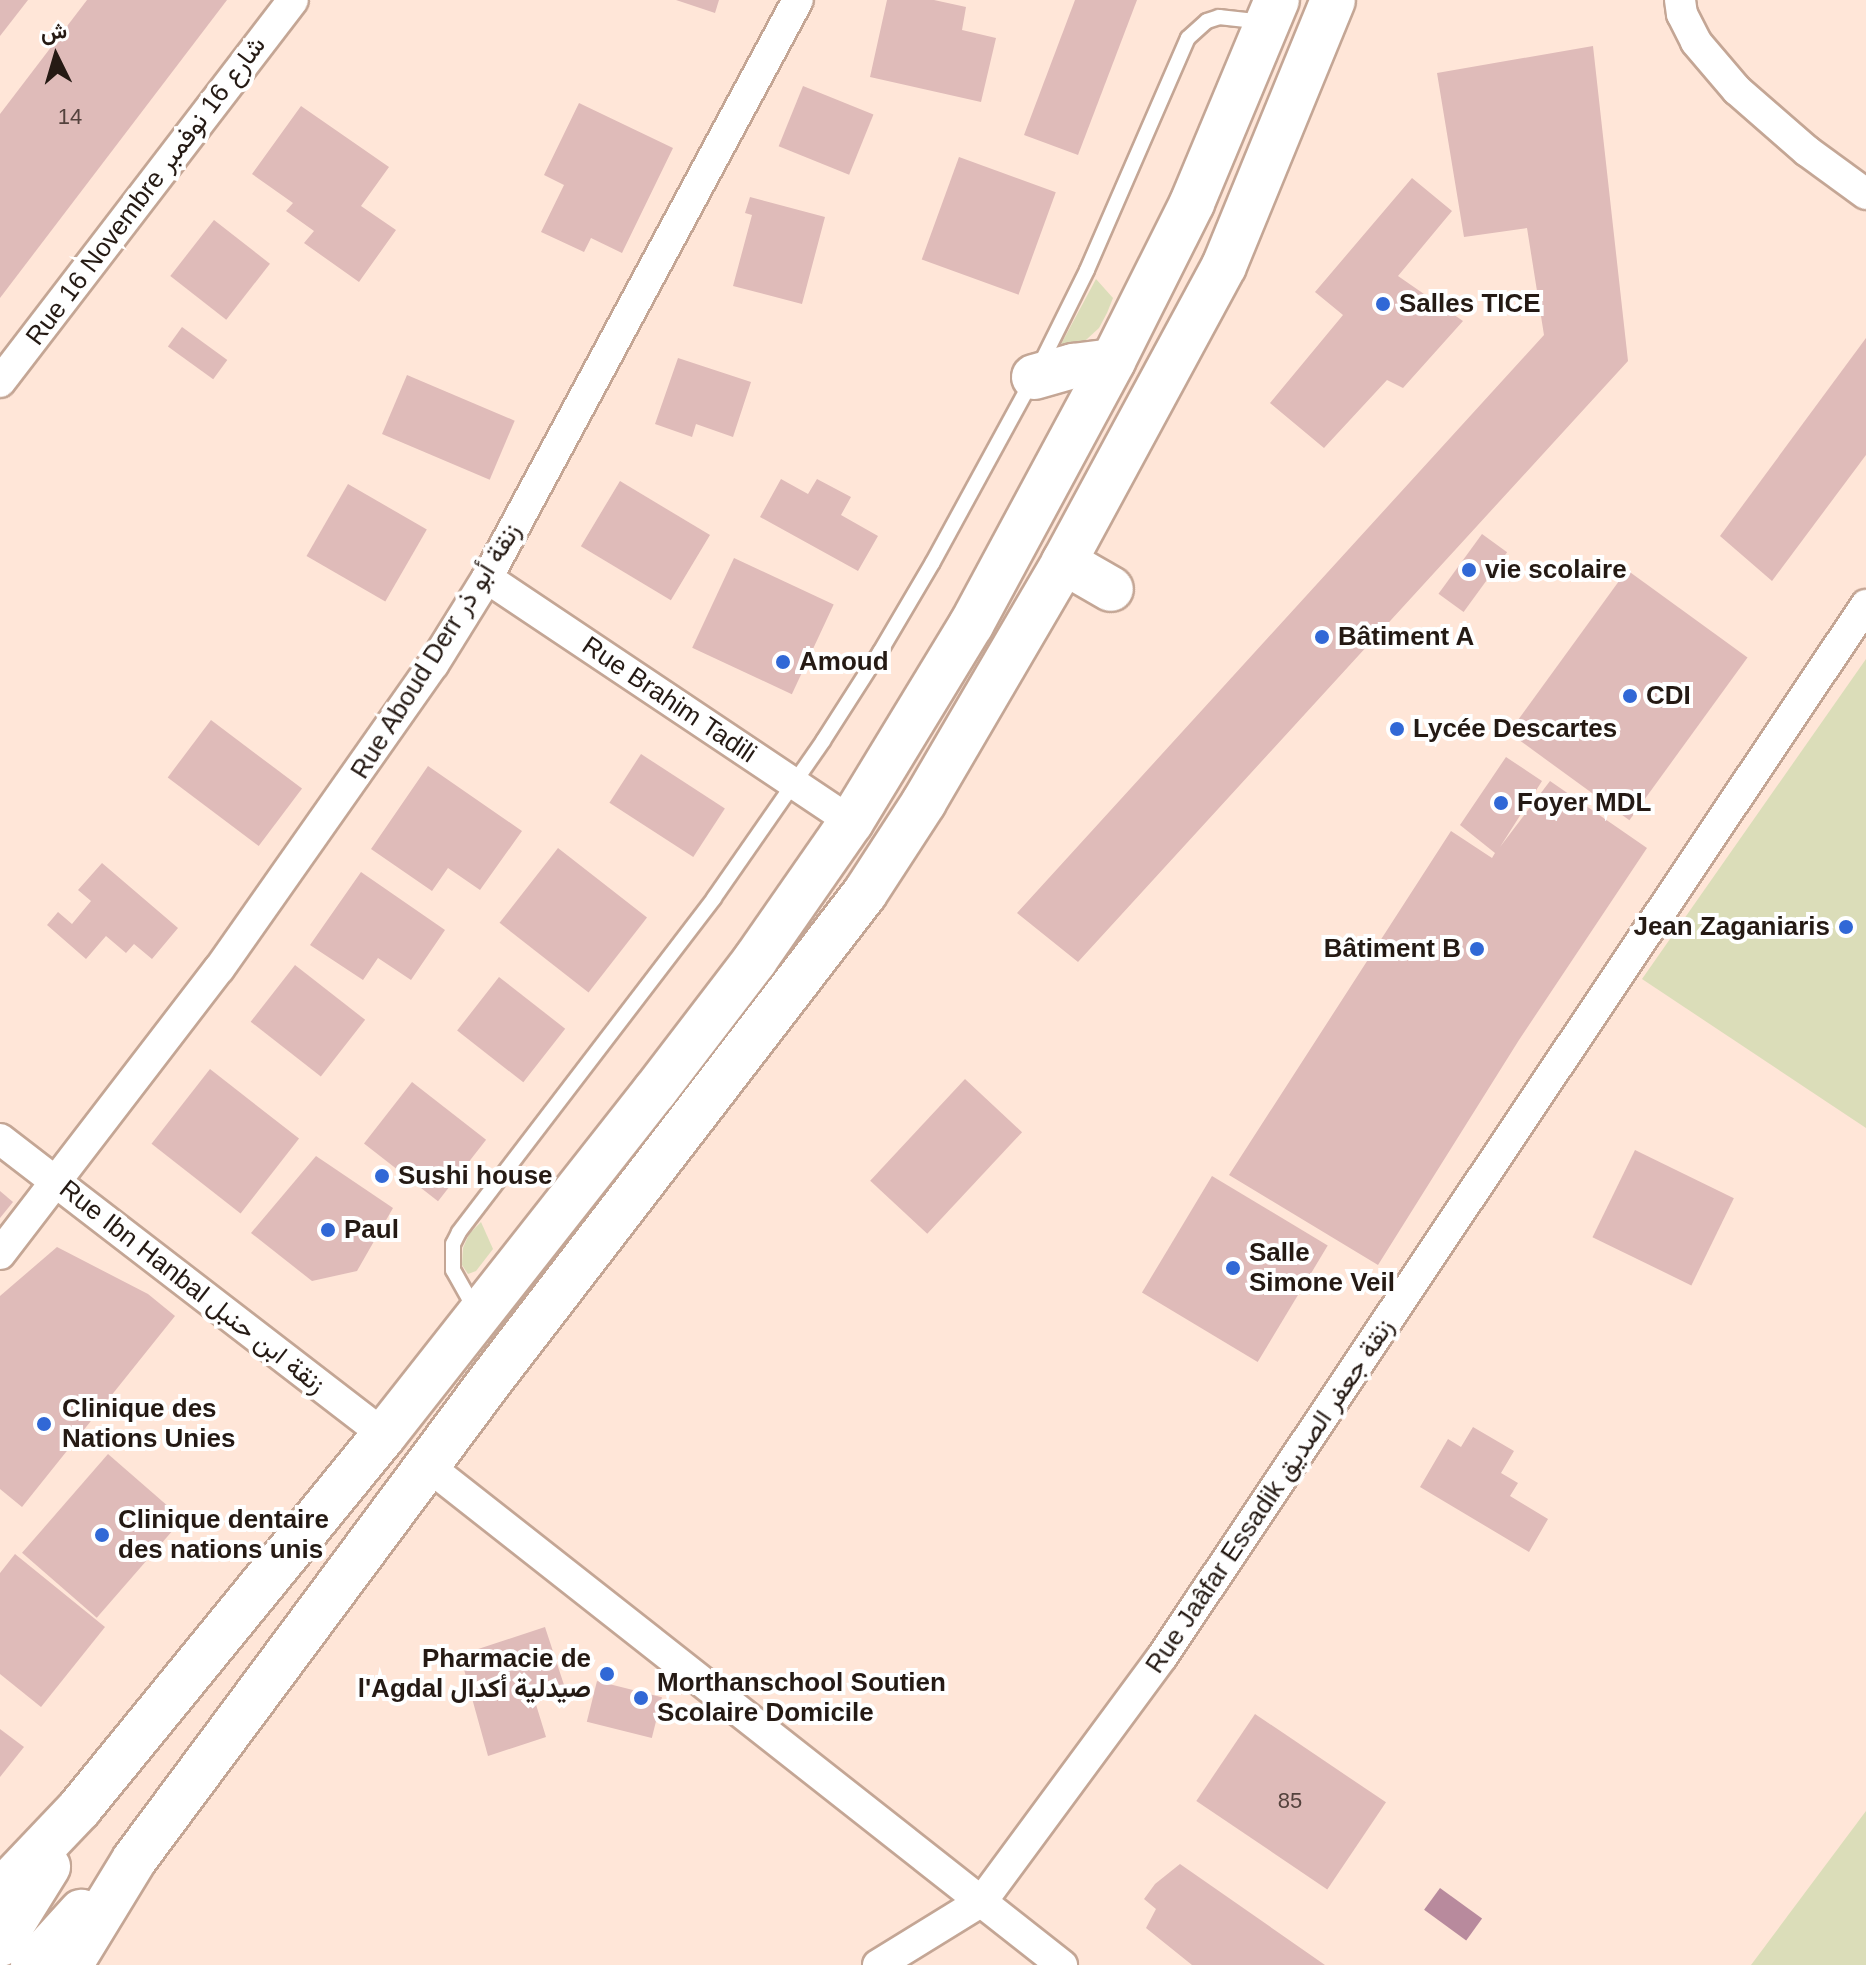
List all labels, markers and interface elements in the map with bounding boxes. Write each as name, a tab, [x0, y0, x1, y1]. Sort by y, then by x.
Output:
north arrow	[16, 16, 96, 96]
street label: Rue 16 Novembre شارع 16 نوفمبر	[20, 30, 272, 352]
house number: 14	[58, 104, 82, 130]
place label: Salles TICE	[1399, 288, 1541, 320]
marker: Salles TICE	[1374, 295, 1392, 313]
street label: Rue Aboud Derr زنقة أبو ذر	[344, 517, 528, 785]
place label: vie scolaire	[1485, 554, 1627, 586]
marker: vie scolaire	[1460, 561, 1478, 579]
place label: Bâtiment A	[1338, 621, 1475, 653]
marker: Bâtiment A	[1313, 628, 1331, 646]
street label: Rue Brahim Tadili	[576, 630, 762, 770]
place label: Amoud	[799, 646, 889, 678]
marker: Amoud	[774, 653, 792, 671]
place label: CDI	[1646, 680, 1691, 712]
marker: CDI	[1621, 687, 1639, 705]
place label: Lycée Descartes	[1413, 713, 1617, 745]
marker: Lycée Descartes	[1388, 720, 1406, 738]
place label: Foyer MDL	[1517, 787, 1651, 819]
marker: Foyer MDL	[1492, 794, 1510, 812]
place label: Jean Zaganiaris	[1633, 911, 1830, 943]
marker: Jean Zaganiaris	[1837, 918, 1855, 936]
place label: Bâtiment B	[1324, 933, 1461, 965]
marker: Bâtiment B	[1468, 940, 1486, 958]
place label: Sushi house	[398, 1160, 553, 1192]
marker: Sushi house	[373, 1167, 391, 1185]
street label: Rue Ibn Hanbal زنقة ابن حنبل	[53, 1174, 331, 1400]
place label: Paul	[344, 1214, 399, 1246]
marker: Paul	[319, 1221, 337, 1239]
place label: Salle Simone Veil	[1249, 1237, 1395, 1298]
marker: Salle Simone Veil	[1224, 1259, 1242, 1277]
street label: Rue Jaâfar Essadik زنقة جعفر الصديق	[1139, 1313, 1401, 1679]
place label: Clinique des Nations Unies	[62, 1393, 235, 1454]
marker: Clinique des Nations Unies	[33, 1413, 55, 1435]
place label: Clinique dentaire des nations unis	[118, 1504, 329, 1566]
marker: Clinique dentaire des nations unis	[93, 1526, 111, 1544]
place label: Pharmacie de l'Agdal صيدلية أكدال	[358, 1643, 591, 1704]
marker: Pharmacie de l'Agdal صيدلية أكدال	[598, 1665, 616, 1683]
place label: Morthanschool Soutien Scolaire Domicile	[657, 1667, 946, 1728]
marker: Morthanschool Soutien Scolaire Domicile	[632, 1689, 650, 1707]
house number: 85	[1278, 1788, 1302, 1814]

